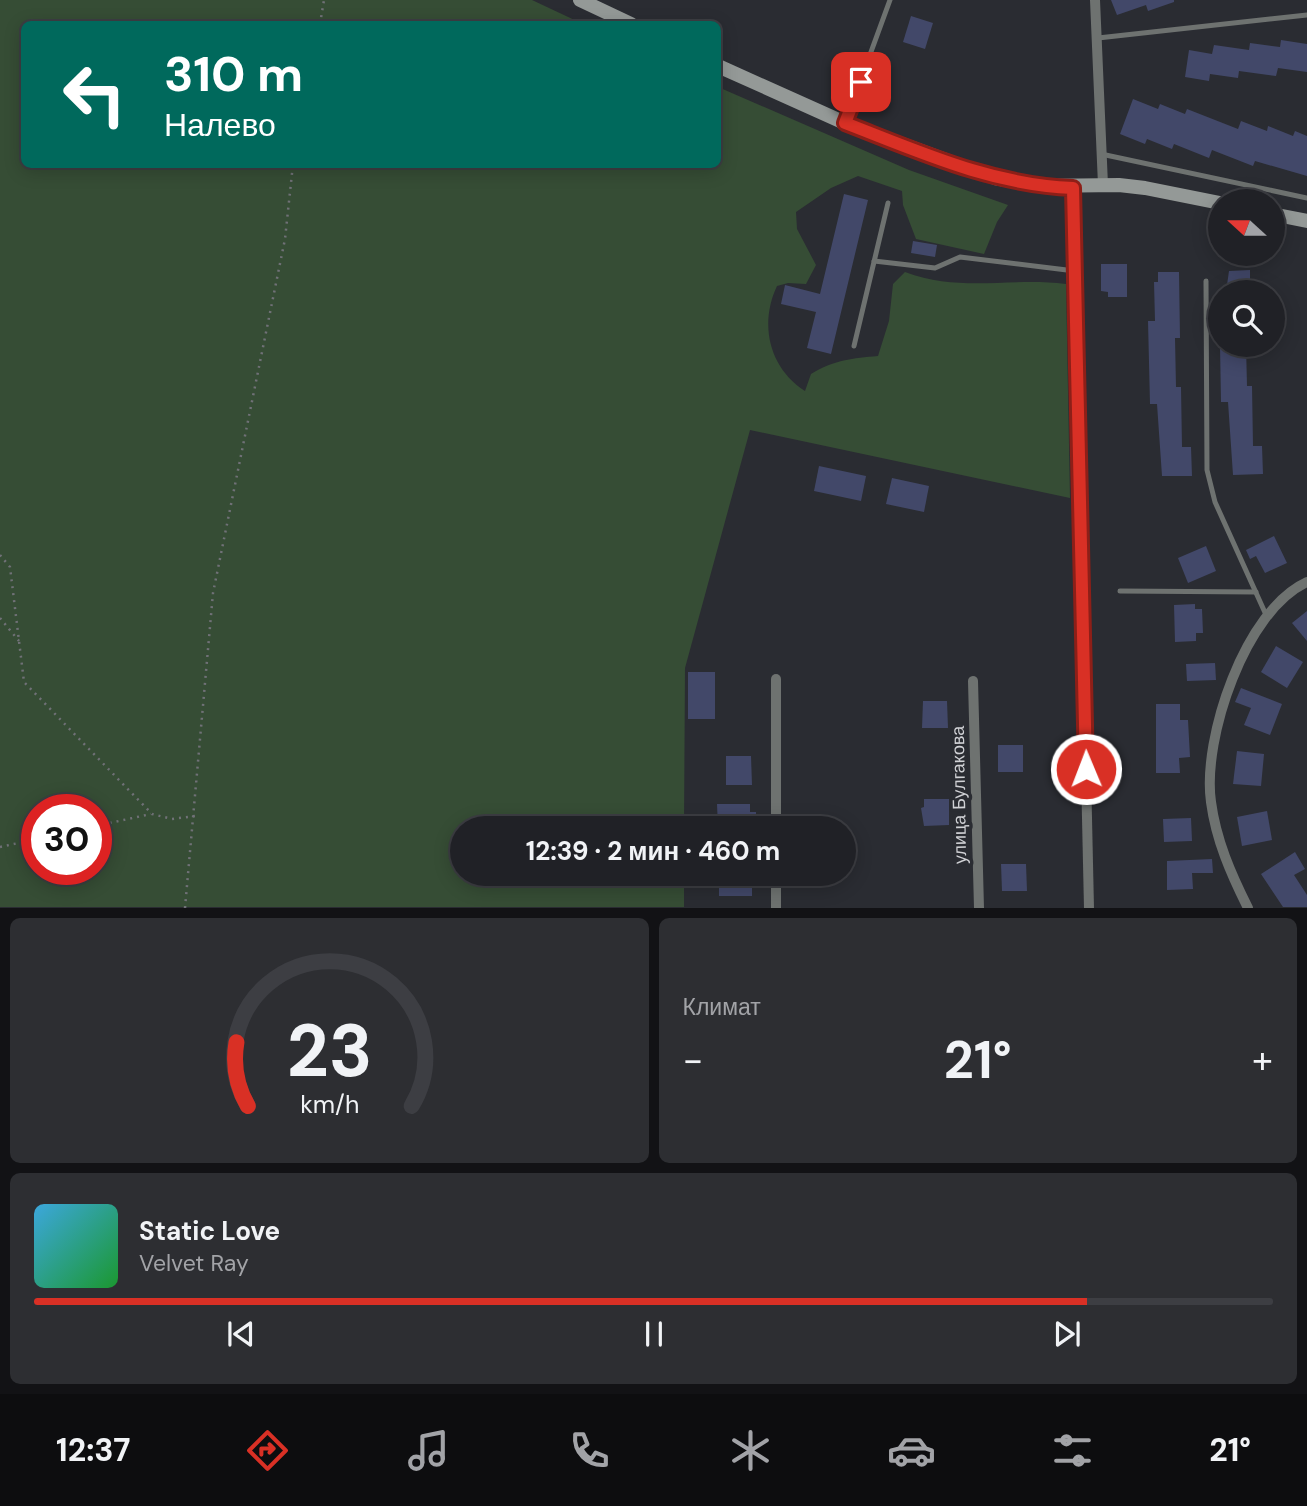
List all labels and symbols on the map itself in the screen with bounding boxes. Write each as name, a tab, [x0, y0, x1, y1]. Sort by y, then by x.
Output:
pin	[831, 52, 891, 112]
north arrow	[1208, 189, 1284, 266]
street label: улица Булгакова	[946, 725, 972, 864]
position arrow	[1049, 732, 1123, 806]
speed limit sign: 30	[21, 794, 112, 885]

